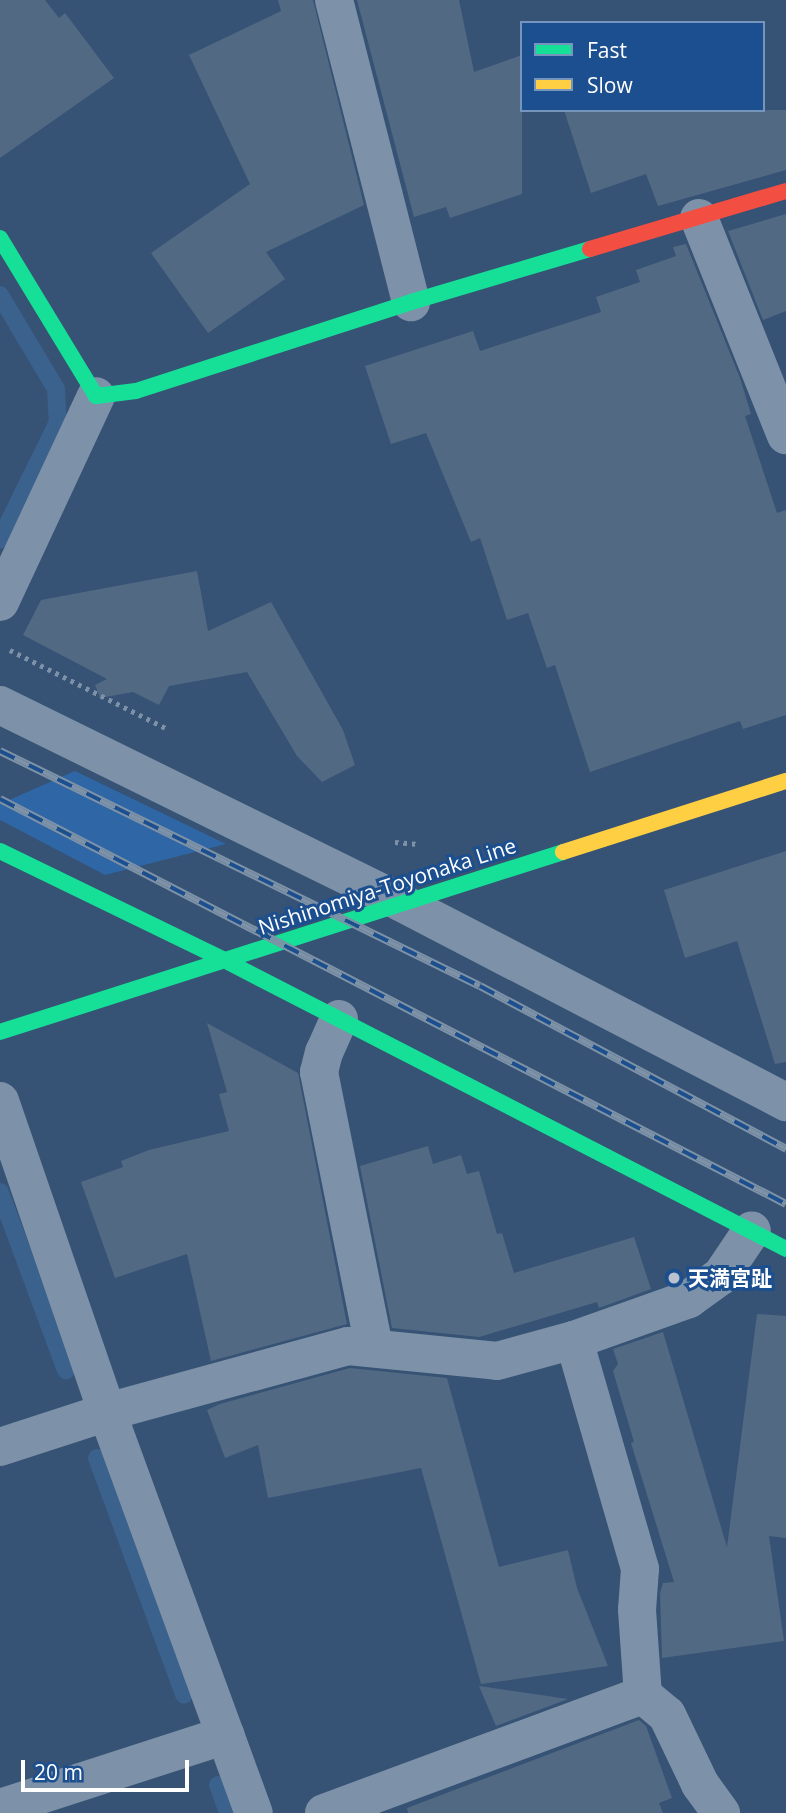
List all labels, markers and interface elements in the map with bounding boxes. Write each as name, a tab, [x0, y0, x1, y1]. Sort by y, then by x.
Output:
legend	[520, 21, 765, 112]
text: Fast	[587, 36, 627, 64]
text: Slow	[587, 71, 633, 99]
street label: Nishinomiya-Toyonaka Line	[255, 832, 519, 940]
place label: 天満宮趾	[688, 1265, 772, 1291]
marker: 天満宮趾	[666, 1270, 682, 1286]
scale bar	[24, 1746, 192, 1790]
text: 20 m	[34, 1758, 83, 1786]

